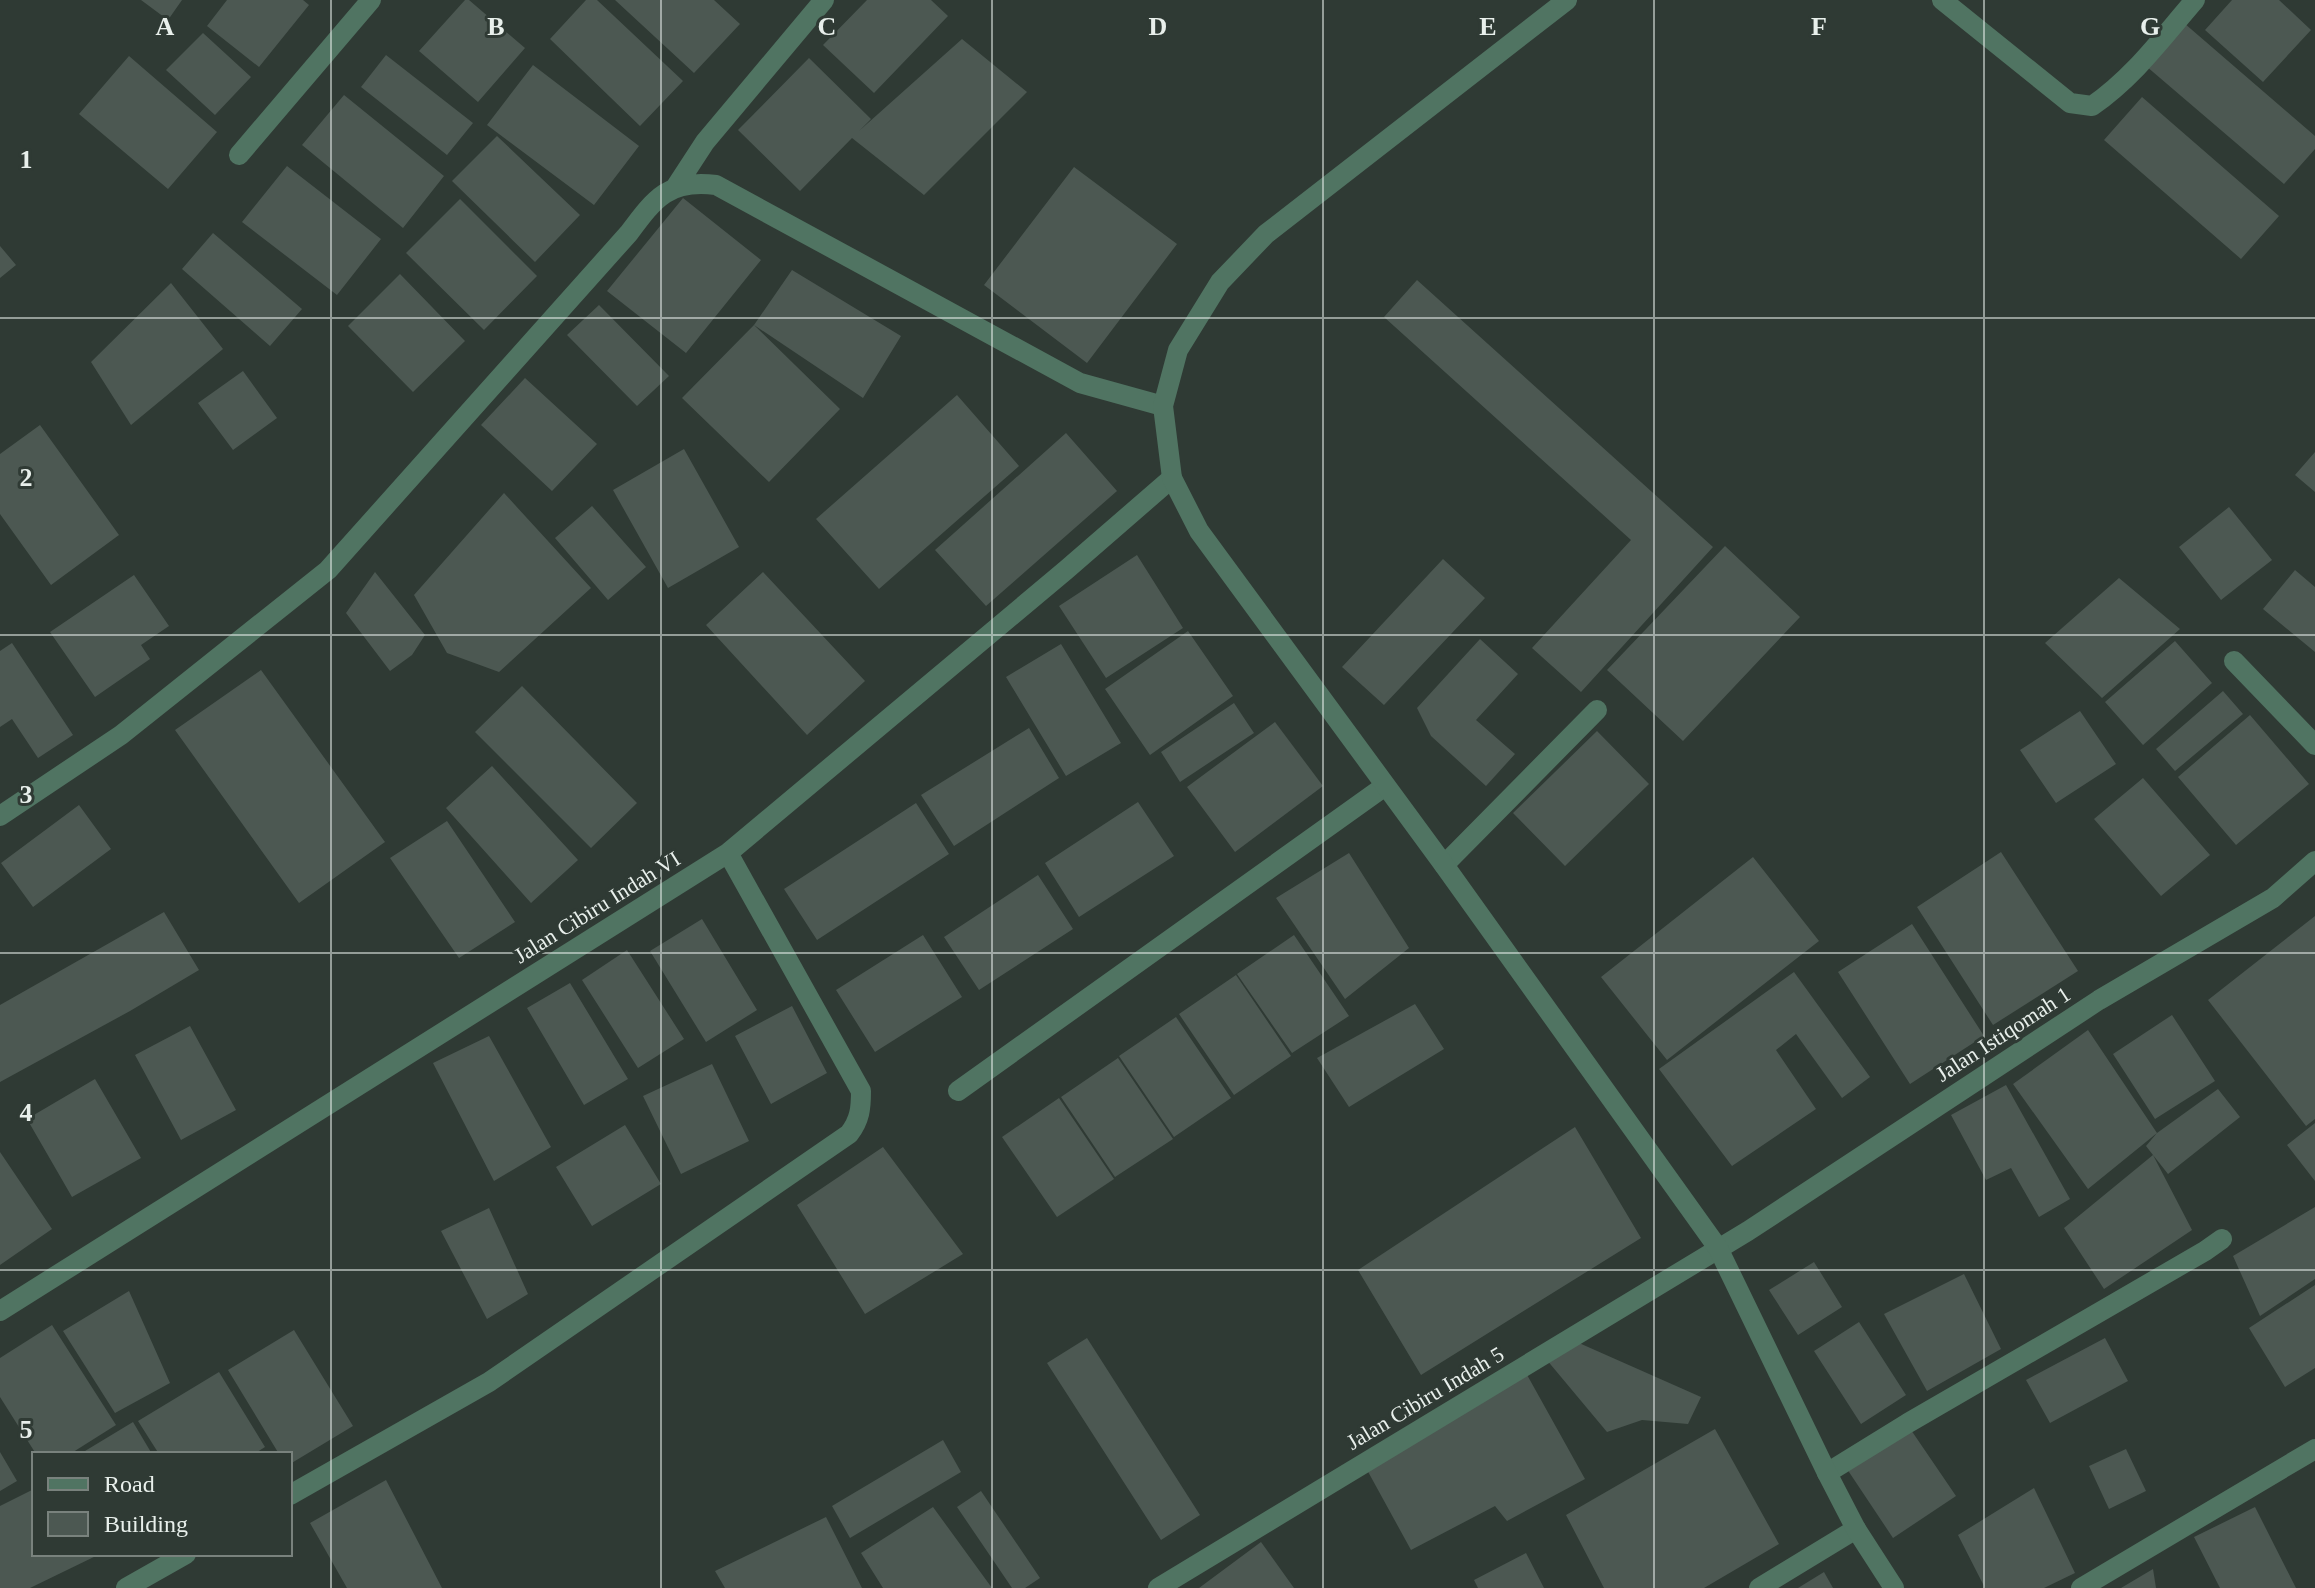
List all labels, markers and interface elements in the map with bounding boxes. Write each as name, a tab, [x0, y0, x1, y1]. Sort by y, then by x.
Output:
text: A	[156, 12, 175, 41]
text: B	[487, 12, 505, 41]
text: C	[818, 12, 836, 41]
text: D	[1149, 12, 1167, 41]
text: E	[1479, 12, 1497, 41]
text: F	[1811, 12, 1827, 41]
text: G	[2140, 12, 2160, 41]
text: 1	[20, 145, 33, 174]
text: 2	[20, 463, 33, 492]
text: 3	[20, 780, 33, 809]
street label: Jalan Cibiru Indah VI	[509, 846, 685, 968]
street label: Jalan Istiqomah 1	[1931, 981, 2075, 1087]
text: 4	[20, 1098, 33, 1127]
street label: Jalan Cibiru Indah 5	[1342, 1341, 1508, 1455]
text: 5	[20, 1415, 33, 1444]
legend	[32, 1452, 292, 1556]
text: Road	[104, 1471, 155, 1497]
text: Building	[104, 1511, 188, 1537]

